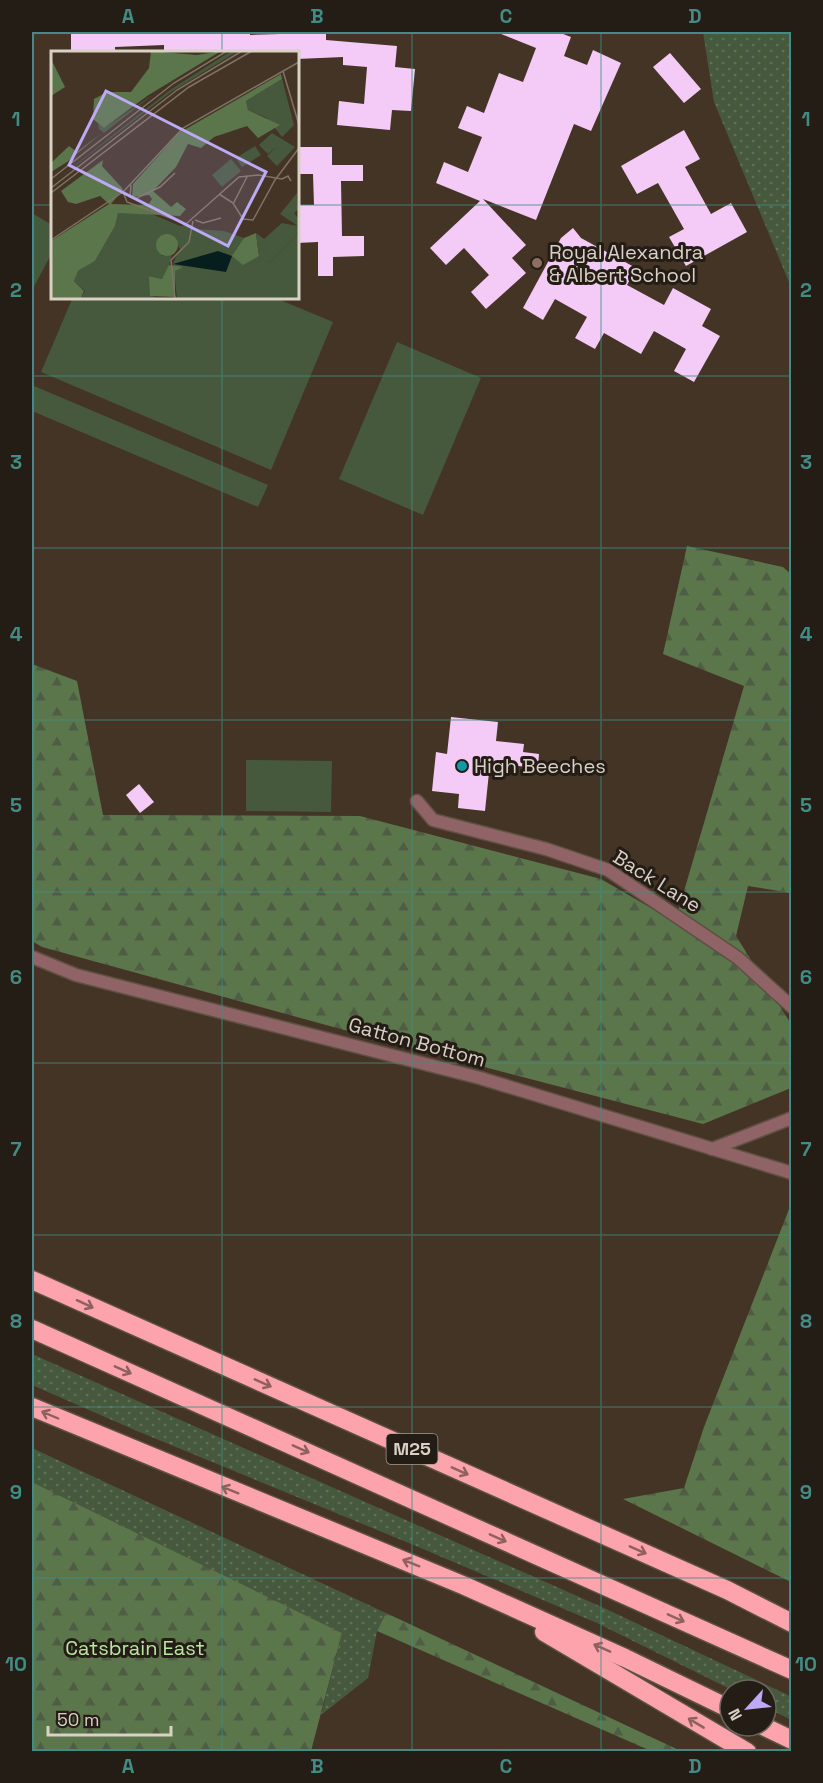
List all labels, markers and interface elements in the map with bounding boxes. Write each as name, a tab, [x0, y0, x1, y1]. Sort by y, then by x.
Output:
text: A	[122, 3, 135, 29]
text: B	[310, 3, 324, 29]
text: C	[500, 3, 513, 29]
text: D	[688, 3, 702, 29]
inset map	[51, 51, 298, 298]
text: 1	[11, 106, 21, 132]
text: 1	[801, 106, 811, 132]
place label: Royal Alexandra & Albert School	[549, 239, 703, 288]
marker: Royal Alexandra & Albert School	[530, 256, 544, 270]
text: 2	[10, 277, 22, 303]
text: 2	[800, 277, 812, 303]
text: 3	[10, 449, 22, 475]
text: 3	[800, 449, 812, 475]
text: 4	[10, 621, 23, 647]
text: 4	[800, 621, 813, 647]
place label: High Beeches	[474, 753, 606, 779]
marker: High Beeches	[455, 759, 469, 773]
text: 5	[10, 792, 22, 818]
text: 5	[800, 792, 812, 818]
street label: Back Lane	[608, 844, 706, 918]
text: 6	[10, 964, 22, 990]
text: 6	[800, 964, 812, 990]
street label: Gatton Bottom	[346, 1011, 488, 1073]
text: 7	[10, 1136, 22, 1162]
text: 7	[800, 1136, 812, 1162]
one-way arrow	[75, 1299, 93, 1310]
text: 8	[10, 1308, 22, 1334]
text: 8	[800, 1308, 812, 1334]
one-way arrow	[114, 1365, 132, 1376]
one-way arrow	[253, 1378, 271, 1390]
one-way arrow	[42, 1409, 60, 1420]
road number: M25	[386, 1434, 438, 1464]
one-way arrow	[292, 1444, 310, 1456]
one-way arrow	[451, 1465, 469, 1477]
text: 9	[10, 1479, 22, 1505]
text: 9	[800, 1479, 812, 1505]
one-way arrow	[222, 1484, 240, 1495]
one-way arrow	[489, 1533, 507, 1544]
one-way arrow	[629, 1545, 647, 1557]
one-way arrow	[402, 1557, 421, 1568]
one-way arrow	[667, 1613, 685, 1624]
park label: Catsbrain East	[65, 1635, 205, 1661]
one-way arrow	[593, 1641, 611, 1653]
text: 10	[5, 1651, 27, 1677]
text: 10	[795, 1651, 817, 1677]
north arrow	[718, 1678, 778, 1738]
scale bar	[48, 1699, 171, 1737]
text: N	[723, 1705, 747, 1724]
text: 50 m	[57, 1708, 99, 1731]
one-way arrow	[688, 1716, 705, 1728]
text: A	[122, 1753, 135, 1779]
text: B	[310, 1753, 324, 1779]
text: C	[500, 1753, 513, 1779]
text: D	[688, 1753, 702, 1779]

